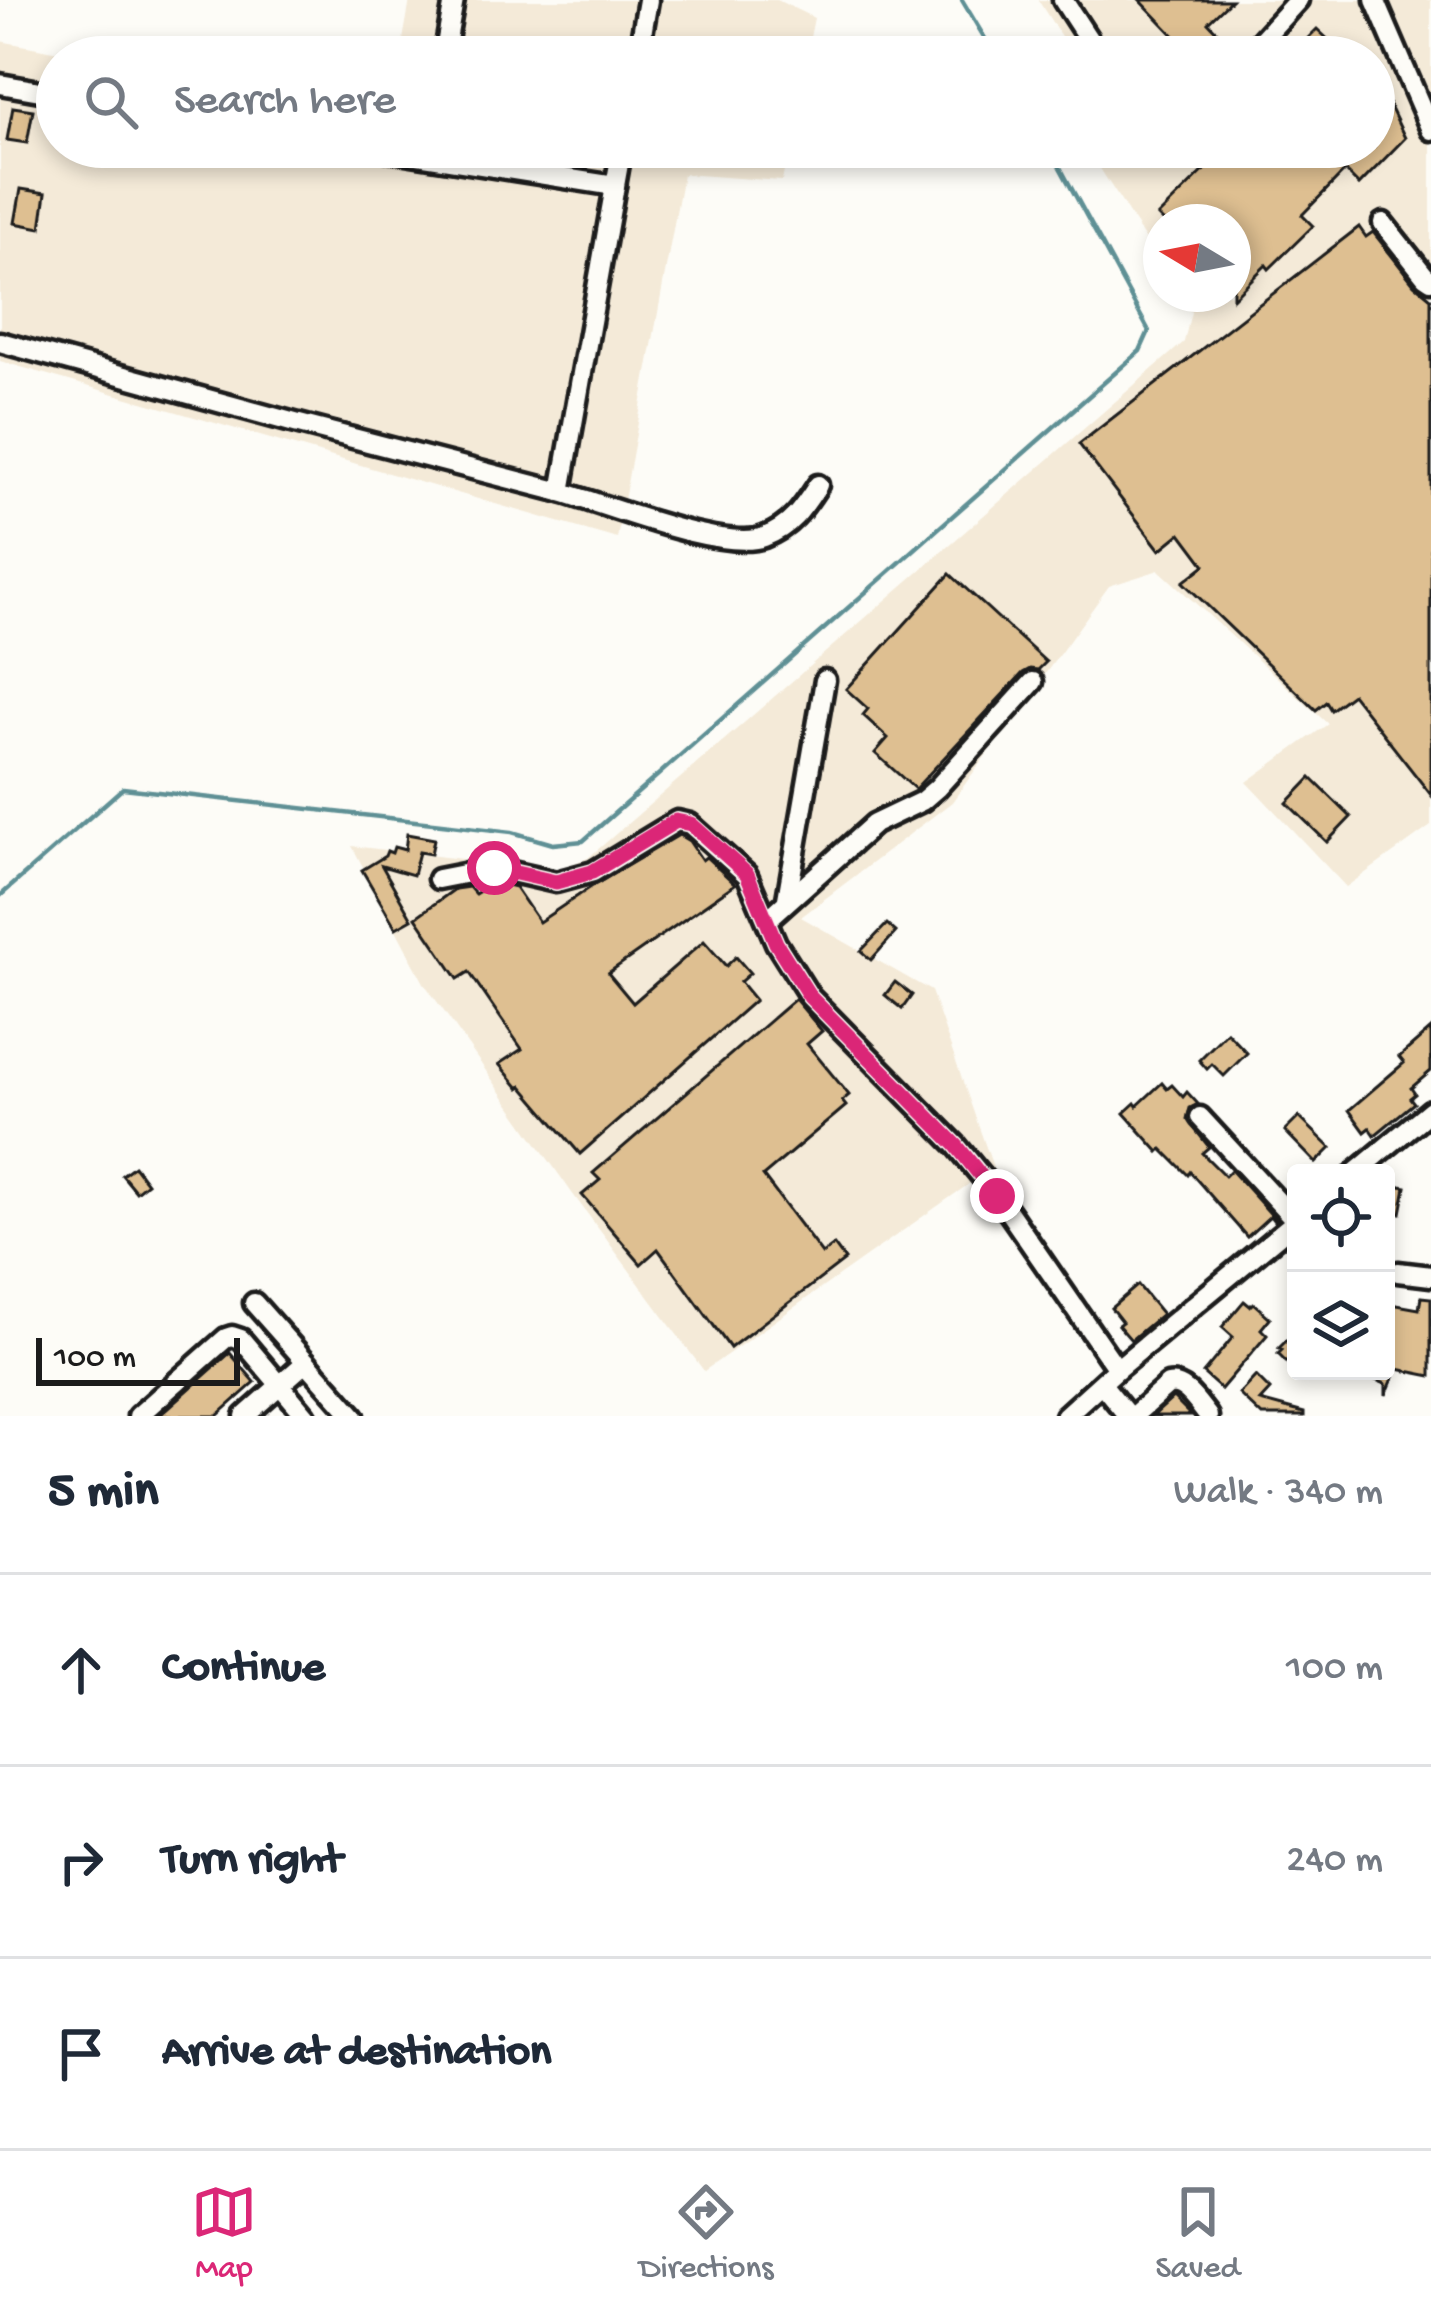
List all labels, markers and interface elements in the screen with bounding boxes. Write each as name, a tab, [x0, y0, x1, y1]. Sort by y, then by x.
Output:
search box	[36, 36, 1395, 168]
icon: search	[78, 69, 144, 135]
text: Search here	[174, 76, 396, 129]
north arrow	[1143, 204, 1251, 312]
route start	[467, 841, 521, 895]
map controls	[1287, 1164, 1395, 1380]
button: locate	[1287, 1164, 1395, 1272]
route end	[970, 1169, 1024, 1223]
button: layers	[1287, 1272, 1395, 1380]
scale bar	[36, 1332, 240, 1385]
text: 100 m	[54, 1340, 136, 1378]
text: 5 min	[48, 1464, 158, 1524]
text: Walk · 340 m	[1174, 1471, 1383, 1517]
icon: ahead	[48, 1637, 114, 1703]
text: Continue	[162, 1643, 325, 1696]
text: 100 m	[1286, 1647, 1383, 1693]
icon: right	[48, 1829, 114, 1895]
text: Turn right	[162, 1835, 342, 1888]
text: 240 m	[1286, 1839, 1383, 1885]
icon: arrive	[48, 2021, 114, 2087]
text: Arrive at destination	[162, 2027, 551, 2080]
tab: Map	[191, 2179, 257, 2289]
tab: Directions	[639, 2179, 773, 2289]
tab: Saved	[1155, 2179, 1240, 2289]

